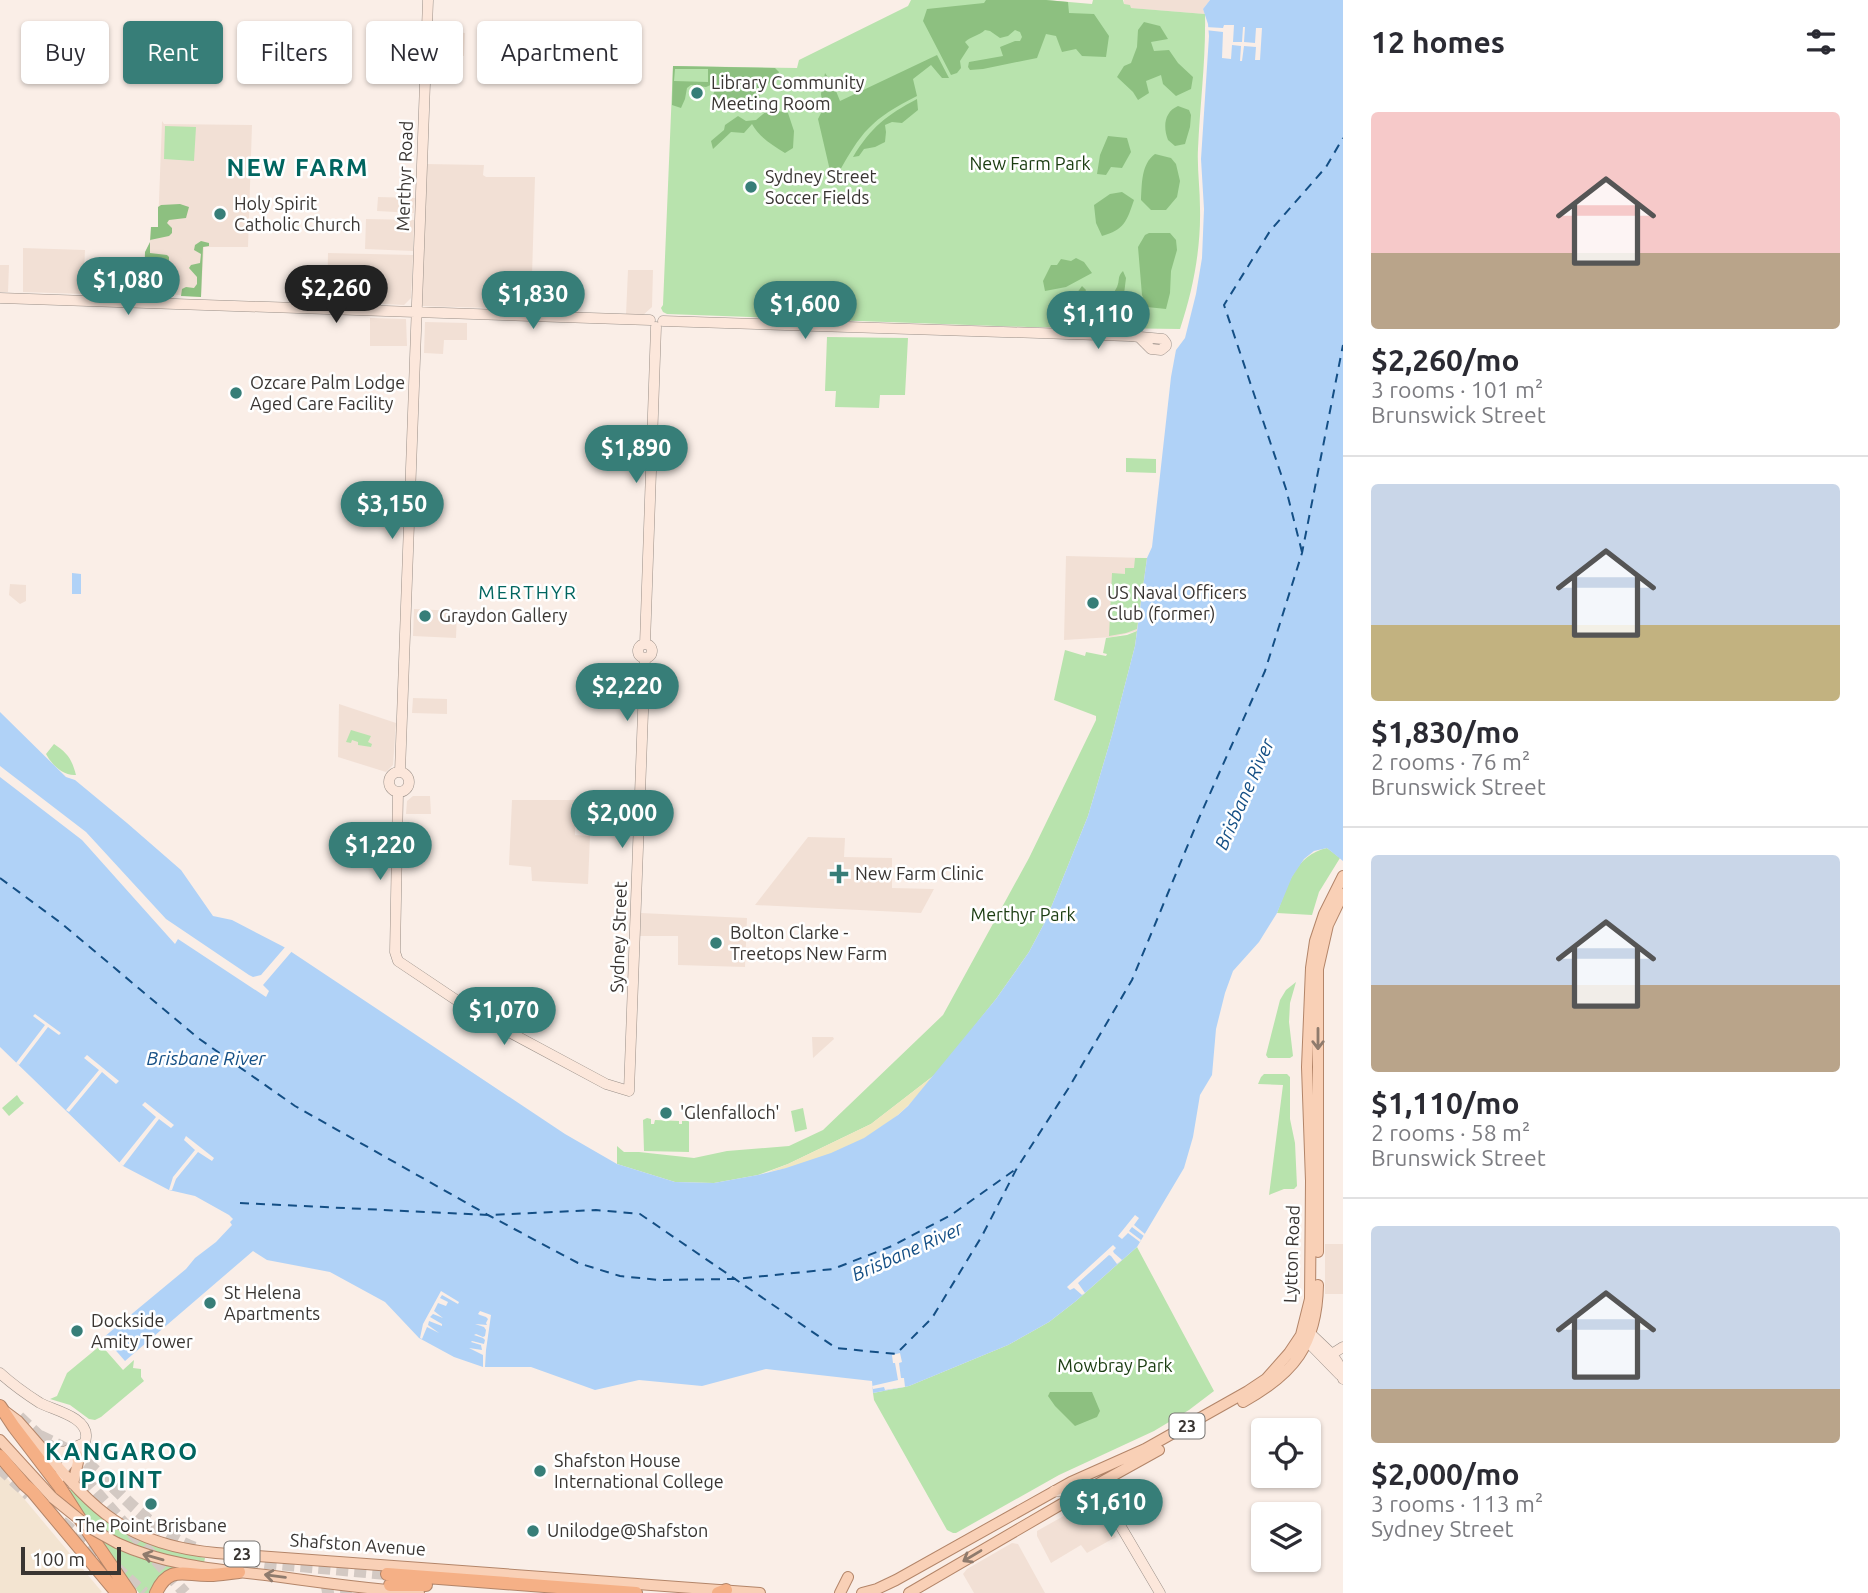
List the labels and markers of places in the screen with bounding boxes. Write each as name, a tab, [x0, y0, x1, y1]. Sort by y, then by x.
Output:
place label: Library Community Meeting Room	[711, 72, 865, 113]
marker: Library Community Meeting Room	[689, 85, 705, 101]
place label: Sydney Street Soccer Fields	[765, 166, 877, 207]
marker: Sydney Street Soccer Fields	[743, 179, 759, 195]
place label: Holy Spirit Catholic Church	[234, 193, 361, 234]
marker: Holy Spirit Catholic Church	[212, 206, 228, 222]
pin: $1,080	[71, 258, 185, 317]
pin: $2,260	[279, 266, 393, 325]
pin: $1,830	[476, 272, 590, 331]
pin: $1,600	[748, 282, 862, 341]
pin: $1,110	[1041, 292, 1155, 351]
place label: Ozcare Palm Lodge Aged Care Facility	[250, 372, 405, 413]
marker: Ozcare Palm Lodge Aged Care Facility	[228, 385, 244, 401]
pin: $1,890	[579, 426, 693, 485]
pin: $3,150	[335, 482, 449, 541]
place label: US Naval Officers Club (former)	[1107, 582, 1247, 624]
marker: US Naval Officers Club (former)	[1085, 595, 1101, 611]
place label: Graydon Gallery	[439, 605, 568, 625]
marker: Graydon Gallery	[417, 608, 433, 624]
pin: $2,220	[570, 664, 684, 723]
pin: $2,000	[565, 790, 679, 850]
pin: $1,220	[323, 822, 437, 882]
place label: New Farm Clinic	[855, 863, 984, 883]
marker: New Farm Clinic	[829, 864, 849, 884]
place label: Bolton Clarke - Treetops New Farm	[730, 922, 887, 963]
marker: Bolton Clarke - Treetops New Farm	[708, 935, 724, 951]
pin: $1,070	[447, 988, 561, 1047]
place label: 'Glenfalloch'	[680, 1102, 780, 1122]
marker: 'Glenfalloch'	[658, 1105, 674, 1121]
place label: St Helena Apartments	[224, 1282, 320, 1323]
marker: St Helena Apartments	[202, 1295, 218, 1311]
place label: Dockside Amity Tower	[91, 1310, 193, 1351]
marker: Dockside Amity Tower	[69, 1323, 85, 1339]
place label: Shafston House International College	[554, 1450, 724, 1491]
marker: Shafston House International College	[532, 1463, 548, 1479]
pin: $1,610	[1054, 1480, 1168, 1539]
marker: The Point Brisbane	[143, 1496, 159, 1512]
place label: The Point Brisbane	[75, 1515, 227, 1535]
place label: Unilodge@Shafston	[547, 1520, 708, 1540]
marker: Unilodge@Shafston	[525, 1523, 541, 1539]

